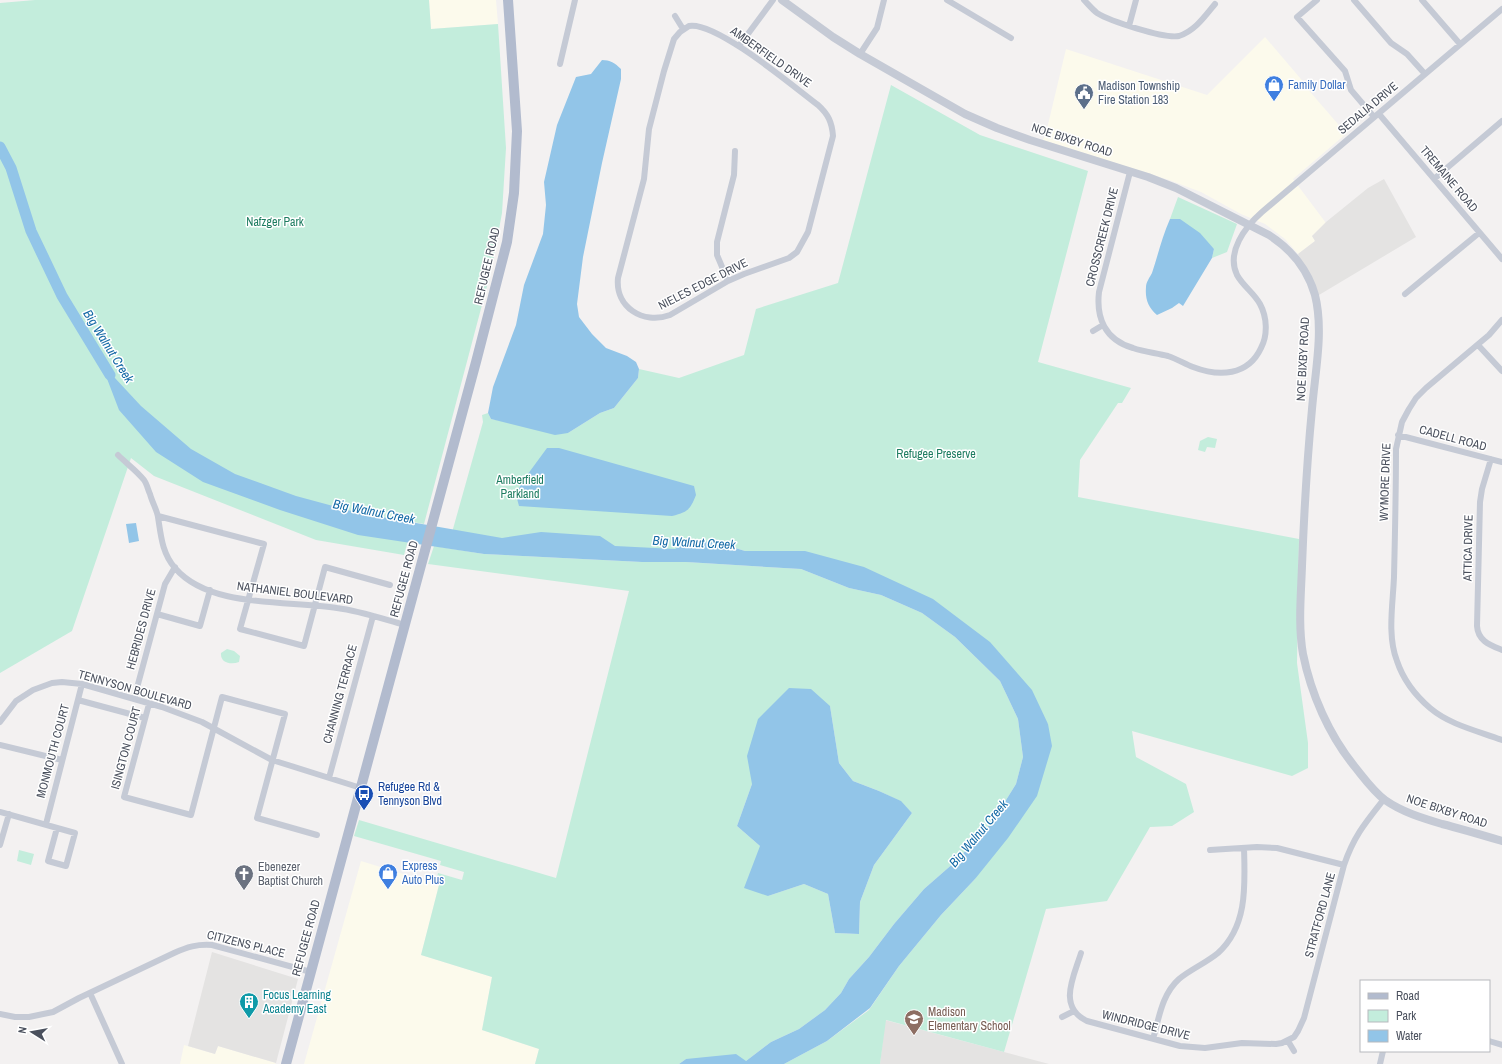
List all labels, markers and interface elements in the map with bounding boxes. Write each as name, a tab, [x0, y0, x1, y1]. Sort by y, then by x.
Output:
street label: AMBERFIELD DRIVE	[726, 22, 815, 91]
shop icon: Family Dollar	[1263, 74, 1285, 102]
place label: Family Dollar	[1288, 77, 1346, 93]
place label: Madison Township Fire Station 183	[1098, 78, 1180, 108]
street label: SEDALIA DRIVE	[1335, 78, 1401, 138]
public building icon: Madison Township Fire Station 183	[1073, 82, 1095, 110]
street label: NOE BIXBY ROAD	[1030, 119, 1114, 161]
street label: TREMAINE ROAD	[1417, 142, 1481, 216]
street label: CROSSCREEK DRIVE	[1082, 186, 1122, 288]
park label: Nafzger Park	[246, 214, 304, 230]
street label: REFUGEE ROAD	[470, 226, 504, 306]
street label: NIELES EDGE DRIVE	[656, 255, 750, 313]
water label: Big Walnut Creek	[79, 306, 138, 387]
street label: NOE BIXBY ROAD	[1293, 317, 1313, 401]
street label: CADELL ROAD	[1418, 421, 1488, 455]
street label: WYMORE DRIVE	[1376, 443, 1394, 521]
park label: Refugee Preserve	[896, 446, 976, 462]
park label: Amberfield Parkland	[495, 472, 544, 502]
water label: Big Walnut Creek	[331, 495, 417, 528]
street label: ATTICA DRIVE	[1459, 515, 1477, 582]
water label: Big Walnut Creek	[652, 532, 737, 553]
street label: REFUGEE ROAD	[386, 539, 422, 619]
street label: NATHANIEL BOULEVARD	[236, 578, 354, 608]
street label: HEBRIDES DRIVE	[123, 587, 159, 671]
street label: CHANNING TERRACE	[319, 643, 361, 745]
street label: TENNYSON BOULEVARD	[76, 666, 194, 714]
street label: MONMOUTH COURT	[33, 702, 73, 800]
street label: ISINGTON COURT	[107, 705, 145, 791]
place label: Refugee Rd & Tennyson Blvd	[378, 779, 442, 809]
bus stop icon: Refugee Rd & Tennyson Blvd	[353, 783, 375, 811]
street label: NOE BIXBY ROAD	[1405, 790, 1489, 832]
water label: Big Walnut Creek	[945, 795, 1012, 871]
place label: Express Auto Plus	[401, 858, 444, 888]
place label: Ebenezer Baptist Church	[258, 859, 323, 889]
shop icon: Express Auto Plus	[377, 862, 399, 890]
church icon: Ebenezer Baptist Church	[233, 863, 255, 891]
street label: STRATFORD LANE	[1301, 870, 1339, 960]
street label: REFUGEE ROAD	[288, 898, 324, 978]
street label: CITIZENS PLACE	[205, 927, 287, 961]
legend	[1360, 980, 1490, 1052]
place label: Focus Learning Academy East	[262, 987, 331, 1017]
text: Road	[1396, 988, 1420, 1004]
building icon: Focus Learning Academy East	[238, 991, 260, 1019]
place label: Madison Elementary School	[928, 1004, 1011, 1034]
street label: WINDRIDGE DRIVE	[1100, 1006, 1192, 1044]
school or university icon: Madison Elementary School	[903, 1008, 925, 1036]
text: Park	[1396, 1008, 1416, 1024]
north arrow	[12, 1012, 52, 1052]
text: N	[15, 1026, 30, 1035]
text: Water	[1396, 1028, 1423, 1044]

